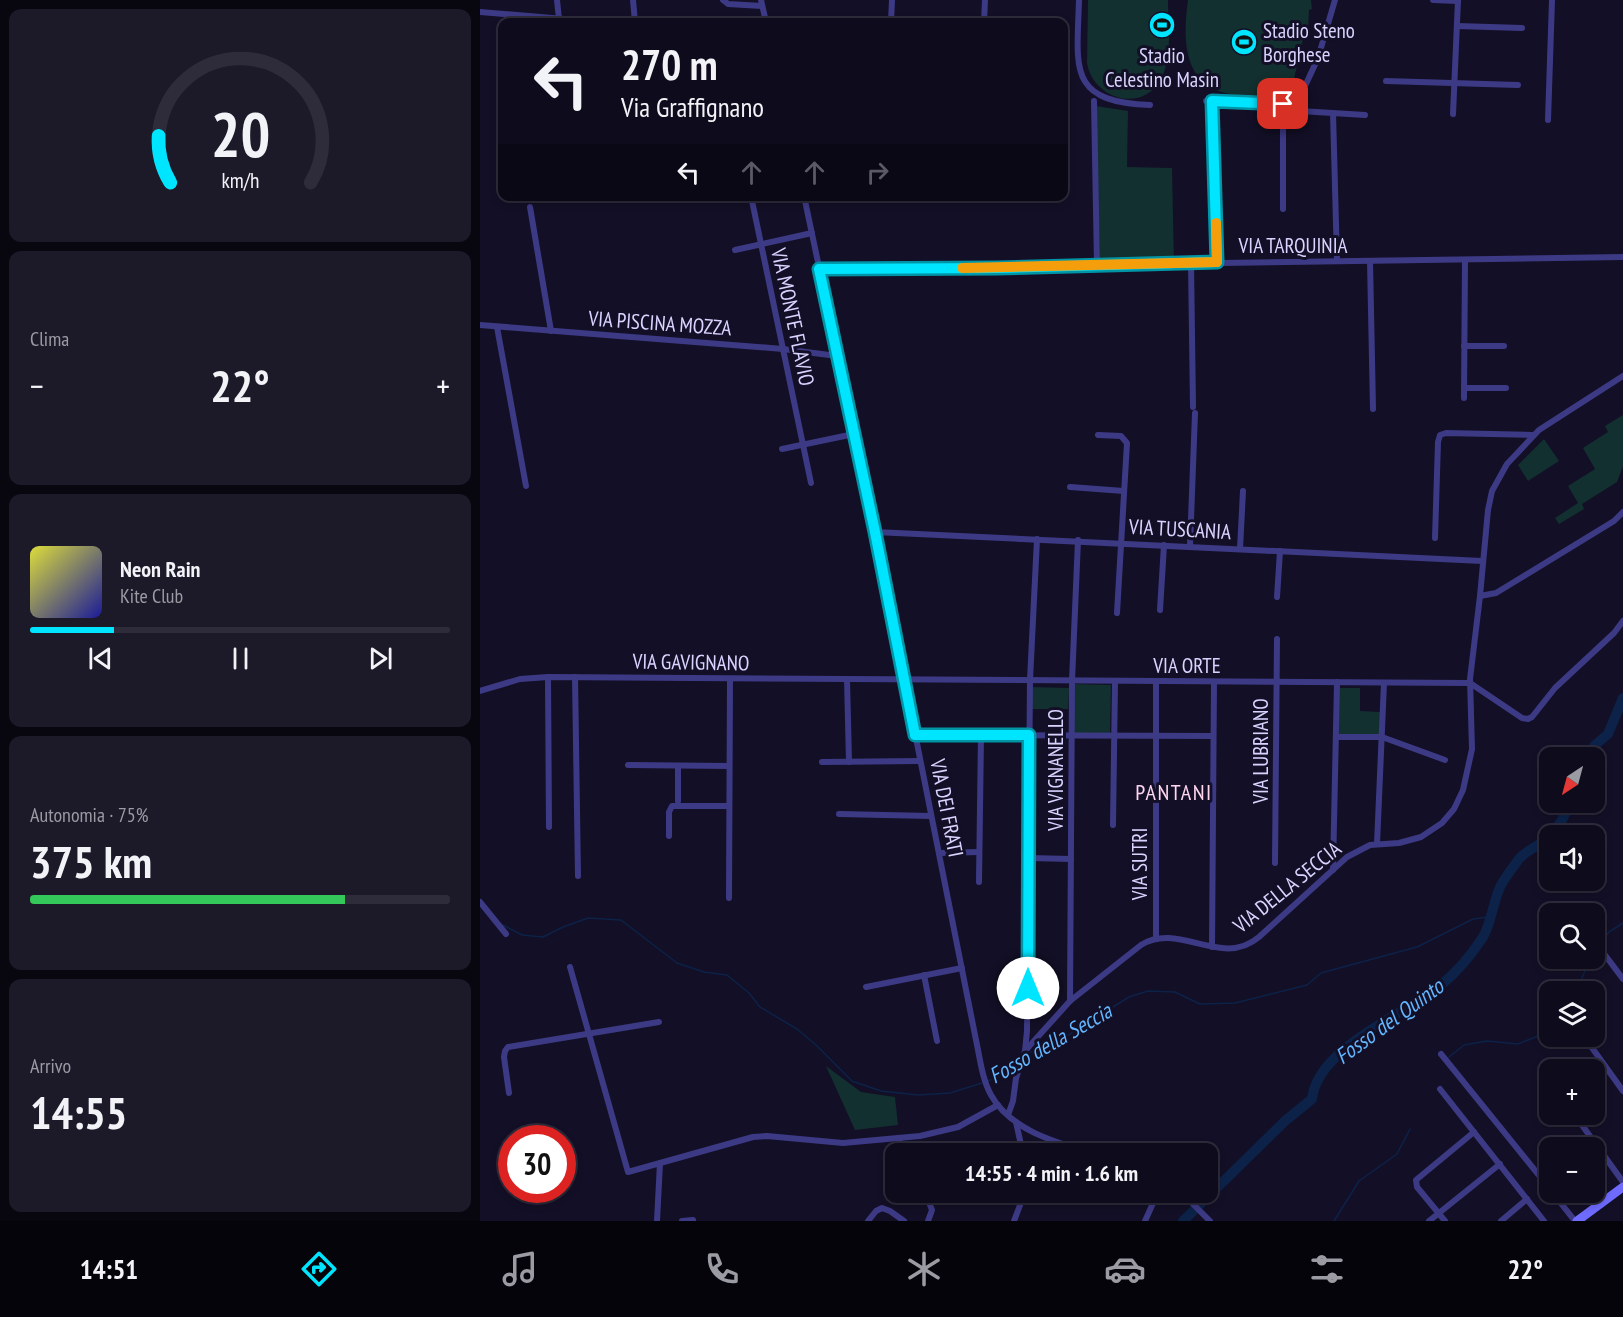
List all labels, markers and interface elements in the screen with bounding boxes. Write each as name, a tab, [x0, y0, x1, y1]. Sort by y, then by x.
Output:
sports icon: Stadio Celestino Masin	[1147, 10, 1177, 40]
place label: Stadio Steno Borghese	[1263, 17, 1355, 68]
sports icon: Stadio Steno Borghese	[1229, 27, 1259, 57]
text: 270 m	[621, 37, 718, 92]
icon: left	[522, 42, 600, 120]
place label: Stadio Celestino Masin	[1105, 42, 1219, 93]
pin	[1257, 78, 1308, 129]
icon: arrive	[1266, 87, 1299, 120]
text: Via Graffignano	[621, 90, 764, 124]
text: 20	[210, 93, 270, 174]
icon: left	[672, 156, 705, 189]
icon: ahead	[735, 156, 768, 189]
icon: ahead	[798, 156, 831, 189]
icon: right	[861, 156, 894, 189]
text: km/h	[221, 166, 259, 194]
street label: VIA TARQUINIA	[1238, 232, 1348, 259]
street label: VIA MONTE FLAVIO	[765, 245, 821, 388]
street label: VIA PISCINA MOZZA	[587, 304, 733, 341]
text: Clima	[30, 326, 69, 352]
text: 22°	[210, 356, 270, 414]
text: −	[30, 364, 44, 407]
text: +	[436, 364, 450, 407]
street label: VIA TUSCANIA	[1127, 513, 1232, 545]
text: Neon Rain	[120, 555, 200, 583]
text: Kite Club	[120, 583, 183, 609]
icon: previous	[84, 642, 117, 675]
icon: pause	[224, 642, 257, 675]
icon: next	[364, 642, 397, 675]
street label: VIA GAVIGNANO	[631, 647, 750, 677]
street label: VIA ORTE	[1152, 652, 1221, 679]
street label: VIA LUBRIANO	[1247, 698, 1274, 805]
street label: VIA VIGNANELLO	[1042, 709, 1069, 832]
north arrow	[1539, 747, 1605, 813]
map controls	[1539, 747, 1605, 1203]
street label: VIA DEI FRATI	[924, 756, 970, 859]
district label: PANTANI	[1135, 778, 1213, 806]
text: Autonomia · 75%	[30, 802, 148, 828]
button: sound	[1539, 825, 1605, 891]
street label: VIA SUTRI	[1126, 828, 1153, 901]
text: 375 km	[30, 832, 152, 890]
street label: VIA DELLA SECCIA	[1227, 835, 1347, 939]
button: search	[1539, 903, 1605, 969]
position arrow	[996, 956, 1060, 1020]
water label: Fosso del Quinto	[1329, 971, 1450, 1070]
button: layers	[1539, 981, 1605, 1047]
water label: Fosso della Seccia	[984, 996, 1117, 1089]
text: Arrivo	[30, 1053, 71, 1079]
button: +	[1539, 1059, 1605, 1125]
text: 14:55	[30, 1083, 127, 1141]
speed limit sign: 30	[498, 1125, 576, 1203]
button: −	[1539, 1137, 1605, 1203]
text: 14:55 · 4 min · 1.6 km	[965, 1159, 1138, 1187]
icon: directions	[298, 1248, 340, 1290]
icon: music	[499, 1248, 541, 1290]
icon: phone	[701, 1248, 743, 1290]
icon: climate	[903, 1248, 945, 1290]
icon: car	[1104, 1248, 1146, 1290]
icon: filters	[1306, 1248, 1348, 1290]
text: 14:51	[80, 1252, 138, 1286]
text: 22°	[1507, 1252, 1543, 1286]

